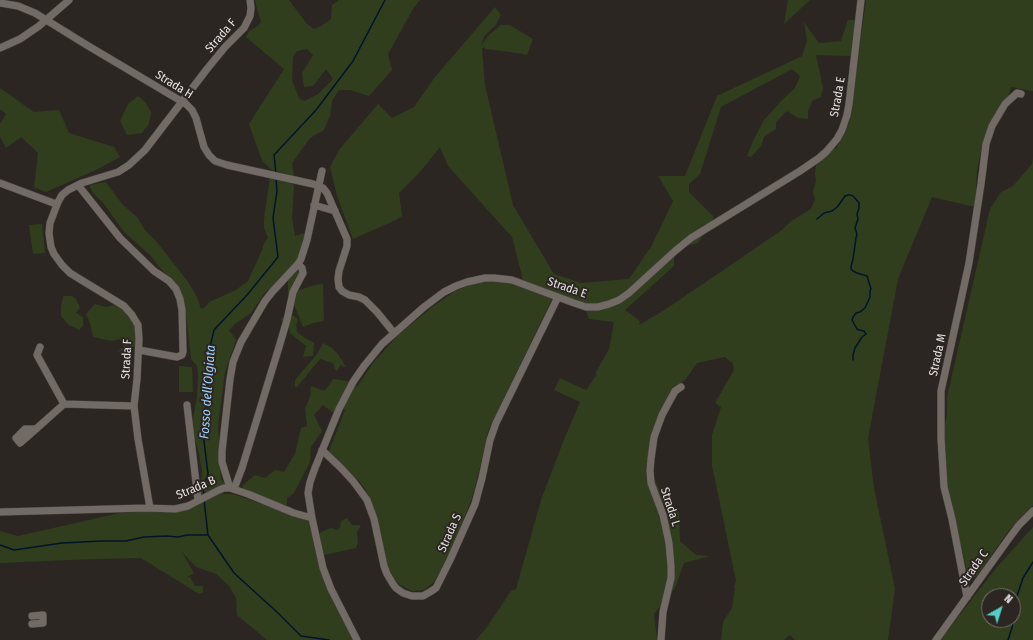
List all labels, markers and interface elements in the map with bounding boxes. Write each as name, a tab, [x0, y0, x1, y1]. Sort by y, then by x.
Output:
street label: Strada F	[202, 16, 240, 56]
street label: Strada H	[152, 68, 196, 102]
street label: Strada E	[827, 76, 849, 118]
street label: Strada E	[546, 275, 588, 301]
street label: Strada M	[926, 332, 950, 378]
street label: Strada F	[119, 339, 135, 379]
water label: Fosso dell’Olgiata	[197, 345, 219, 439]
street label: Strada B	[174, 473, 218, 503]
street label: Strada L	[657, 486, 683, 528]
street label: Strada S	[435, 512, 465, 554]
street label: Strada C	[956, 547, 992, 589]
north arrow	[981, 588, 1021, 628]
text: N	[1002, 592, 1015, 606]

